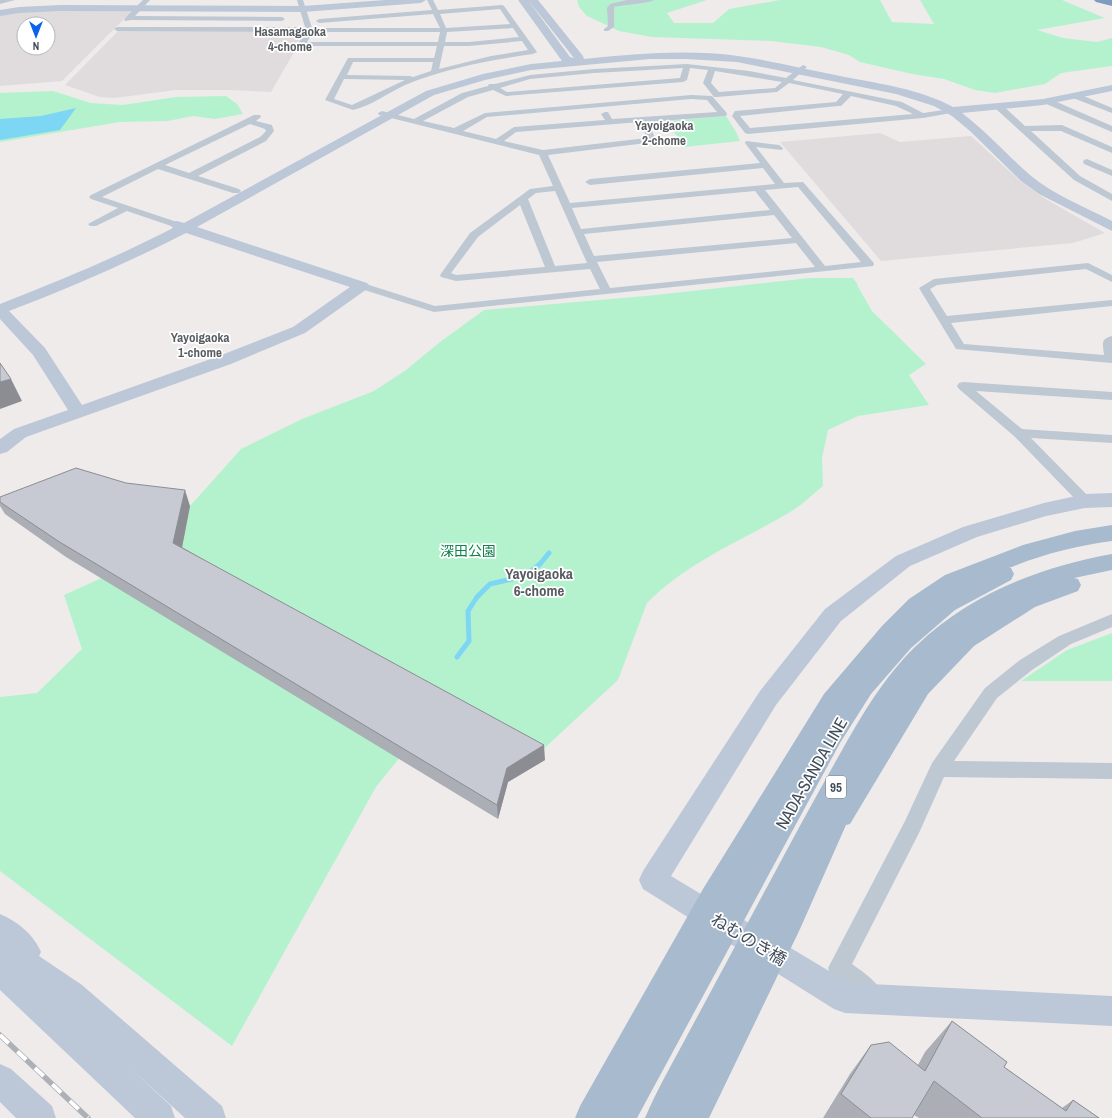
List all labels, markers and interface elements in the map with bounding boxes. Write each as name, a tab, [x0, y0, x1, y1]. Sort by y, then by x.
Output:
north arrow	[16, 16, 56, 56]
district label: Hasamagaoka 4-chome	[254, 23, 326, 55]
text: N	[33, 39, 39, 53]
district label: Yayoigaoka 2-chome	[635, 117, 693, 149]
district label: Yayoigaoka 1-chome	[171, 329, 229, 361]
park label: 深田公園	[440, 542, 496, 560]
district label: Yayoigaoka 6-chome	[505, 563, 573, 601]
street label: NADA-SANDA LINE	[770, 713, 852, 833]
road number: 95	[826, 776, 846, 798]
street label: ねむのき橋	[707, 907, 791, 971]

